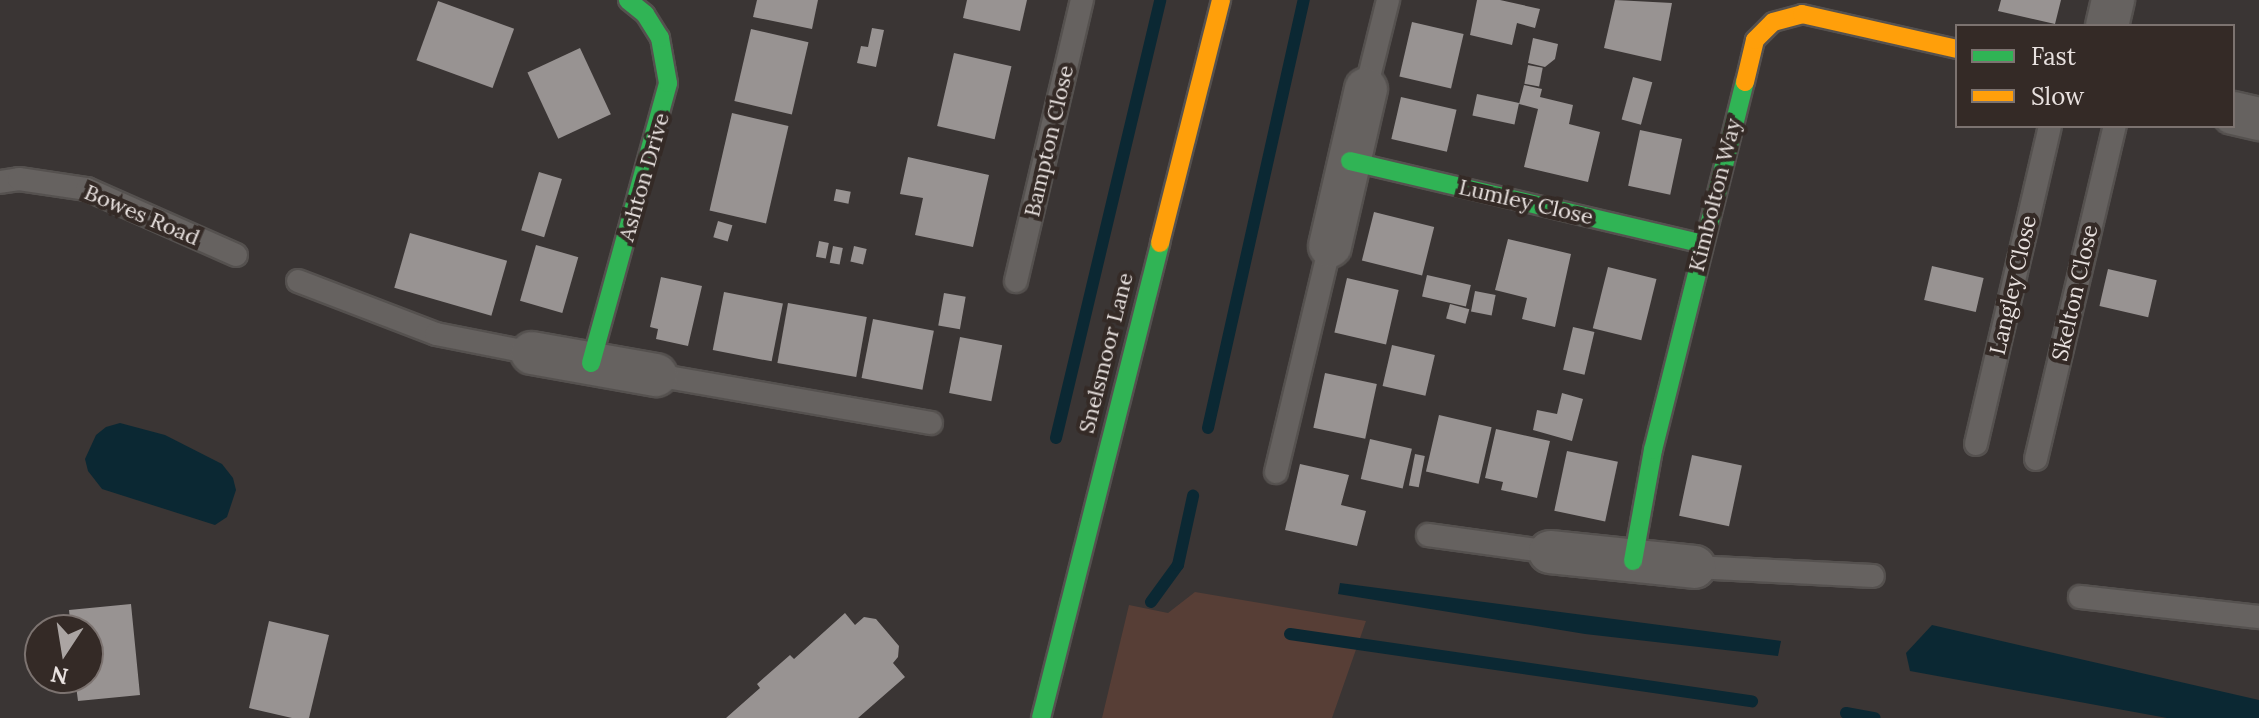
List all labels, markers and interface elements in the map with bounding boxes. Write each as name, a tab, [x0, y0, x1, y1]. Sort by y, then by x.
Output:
legend	[1955, 24, 2235, 128]
text: Fast	[2031, 41, 2076, 72]
street label: Bampton Close	[1019, 63, 1079, 219]
text: Slow	[2031, 81, 2084, 112]
street label: Ashton Drive	[613, 110, 675, 244]
street label: Kimbolton Way	[1683, 116, 1747, 274]
street label: Lumley Close	[1456, 174, 1596, 230]
street label: Bowes Road	[80, 179, 204, 251]
street label: Langley Close	[1984, 213, 2042, 357]
street label: Skelton Close	[2047, 222, 2103, 364]
street label: Snelsmoor Lane	[1073, 270, 1139, 436]
north arrow	[24, 614, 104, 694]
text: N	[48, 660, 71, 691]

